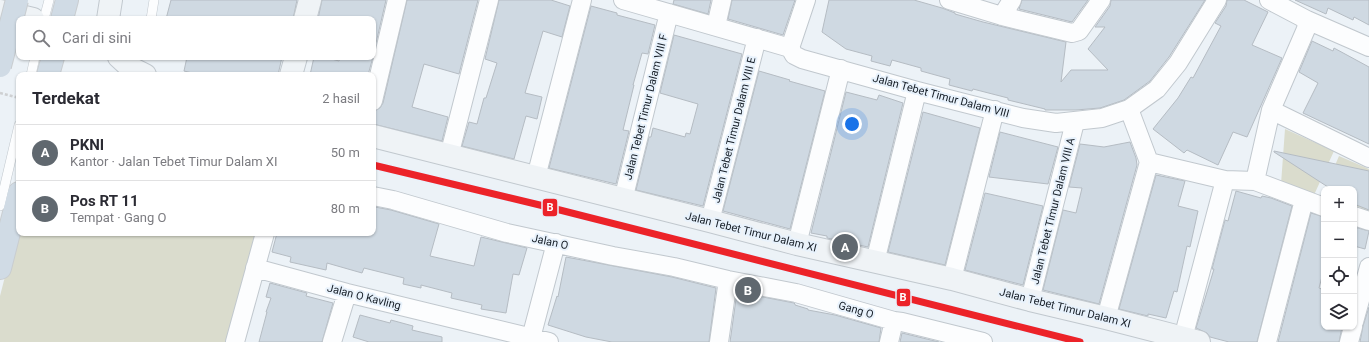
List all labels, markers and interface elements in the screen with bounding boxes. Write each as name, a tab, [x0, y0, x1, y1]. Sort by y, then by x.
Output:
search box	[16, 16, 376, 60]
icon: search	[30, 27, 52, 49]
text: Cari di sini	[62, 29, 132, 47]
street label: Jalan Tebet Timur Dalam VIII F	[622, 33, 670, 181]
street label: Jalan Tebet Timur Dalam VIII E	[710, 56, 758, 204]
street label: Jalan Tebet Timur Dalam VIII	[871, 71, 1011, 121]
text: Terdekat	[32, 88, 100, 108]
text: 2 hasil	[322, 91, 360, 106]
your location	[842, 114, 862, 134]
street label: Jalan Tebet Timur Dalam VIII A	[1028, 135, 1078, 286]
text: PKNI	[70, 136, 104, 154]
text: A	[41, 145, 49, 160]
text: 50 m	[331, 145, 360, 160]
text: Kantor · Jalan Tebet Timur Dalam XI	[70, 154, 278, 169]
map controls	[1321, 186, 1357, 330]
button: +	[1321, 186, 1357, 222]
text: Pos RT 11	[70, 192, 139, 210]
line badge: B	[542, 198, 558, 217]
text: B	[41, 201, 49, 216]
text: 80 m	[331, 201, 360, 216]
text: B	[546, 201, 554, 214]
street label: Jalan Tebet Timur Dalam XI	[684, 209, 818, 255]
text: Tempat · Gang O	[70, 210, 166, 225]
button: −	[1321, 222, 1357, 258]
street label: Jalan O	[531, 232, 569, 252]
pin: A	[832, 232, 858, 262]
button: locate	[1321, 258, 1357, 294]
pin: B	[735, 275, 761, 305]
street label: Jalan O Kavling	[326, 282, 402, 312]
street label: Jalan Tebet Timur Dalam XI	[998, 285, 1132, 331]
line badge: B	[896, 288, 911, 307]
text: B	[899, 291, 907, 304]
button: layers	[1321, 294, 1357, 330]
street label: Gang O	[837, 299, 875, 321]

